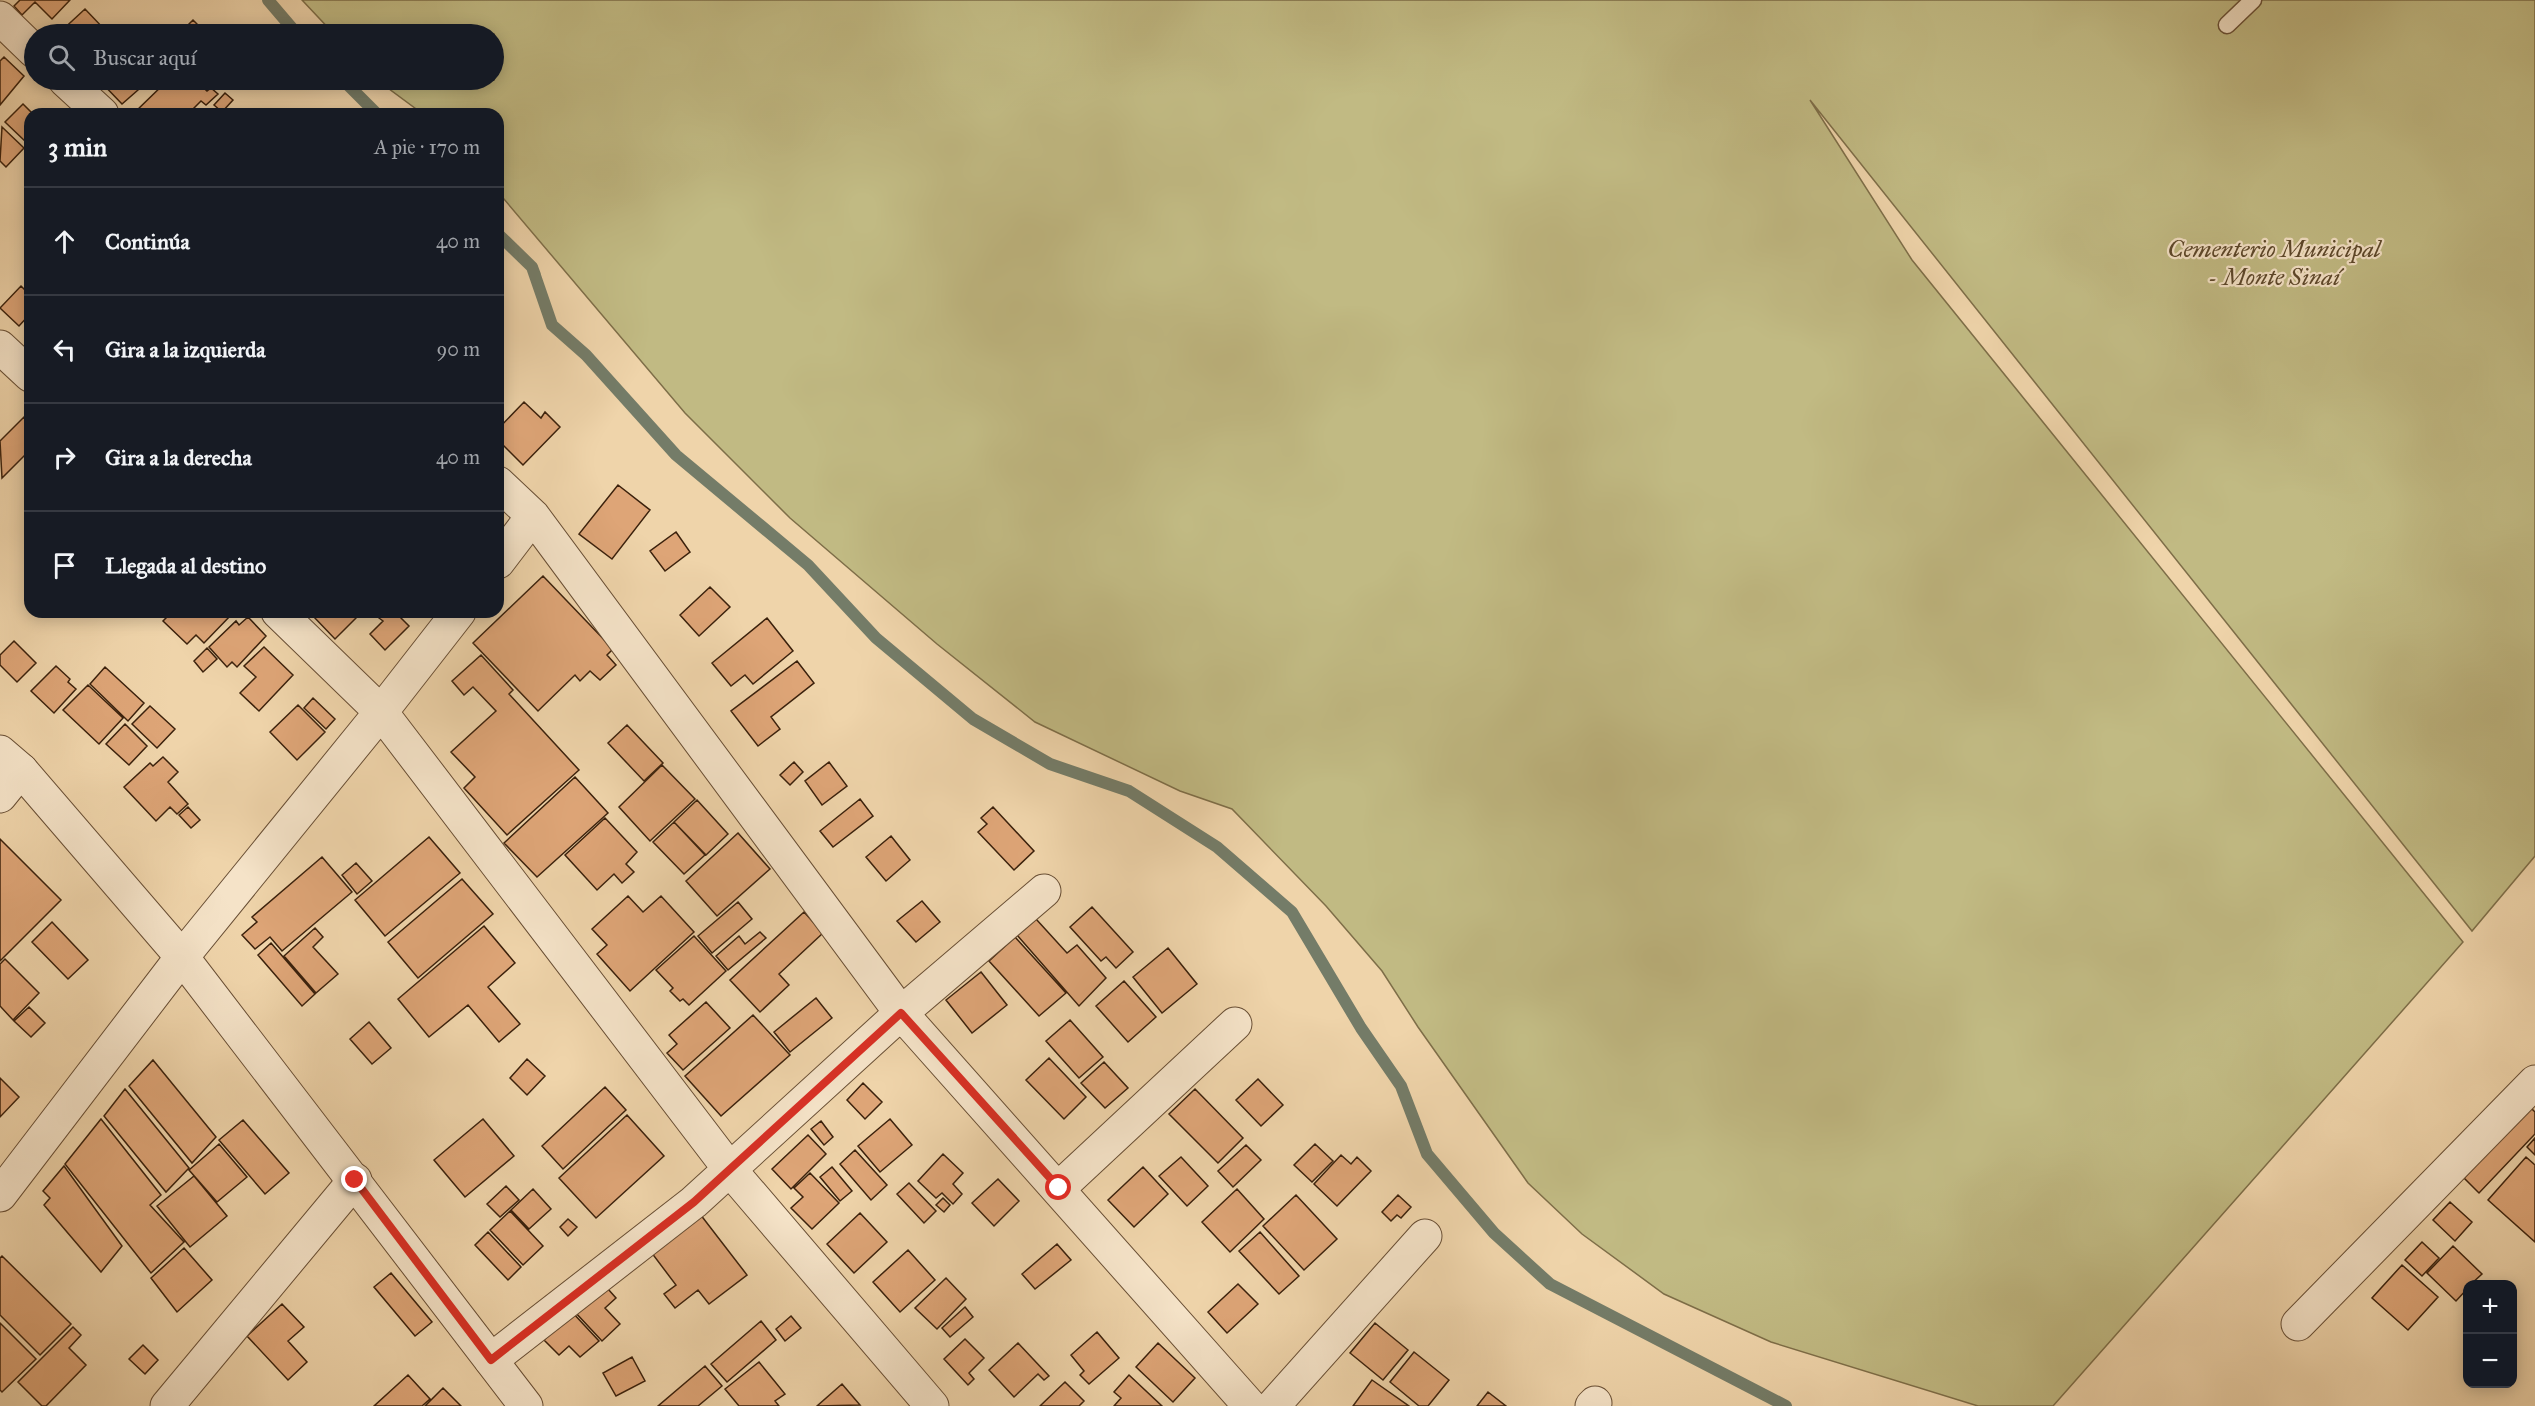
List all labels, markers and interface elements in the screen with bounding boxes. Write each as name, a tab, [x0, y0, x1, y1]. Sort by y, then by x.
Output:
search box	[24, 24, 504, 90]
icon: search	[45, 41, 78, 74]
text: Buscar aquí	[93, 44, 196, 71]
text: 3 min	[48, 131, 107, 163]
text: A pie · 170 m	[374, 135, 480, 159]
icon: ahead	[48, 225, 81, 258]
text: Continúa	[105, 228, 190, 255]
text: 40 m	[436, 229, 480, 253]
park label: Cementerio Municipal - Monte Sinaí	[2168, 234, 2383, 292]
icon: left	[48, 333, 81, 366]
text: Gira a la izquierda	[105, 336, 266, 363]
text: 90 m	[437, 337, 480, 361]
icon: right	[48, 441, 81, 474]
text: Gira a la derecha	[105, 444, 252, 471]
text: 40 m	[436, 445, 480, 469]
icon: arrive	[48, 549, 81, 582]
text: Llegada al destino	[105, 552, 266, 579]
route end	[341, 1166, 367, 1192]
route start	[1045, 1174, 1071, 1200]
map controls	[2463, 1280, 2517, 1388]
button: +	[2463, 1280, 2517, 1334]
button: −	[2463, 1334, 2517, 1388]

